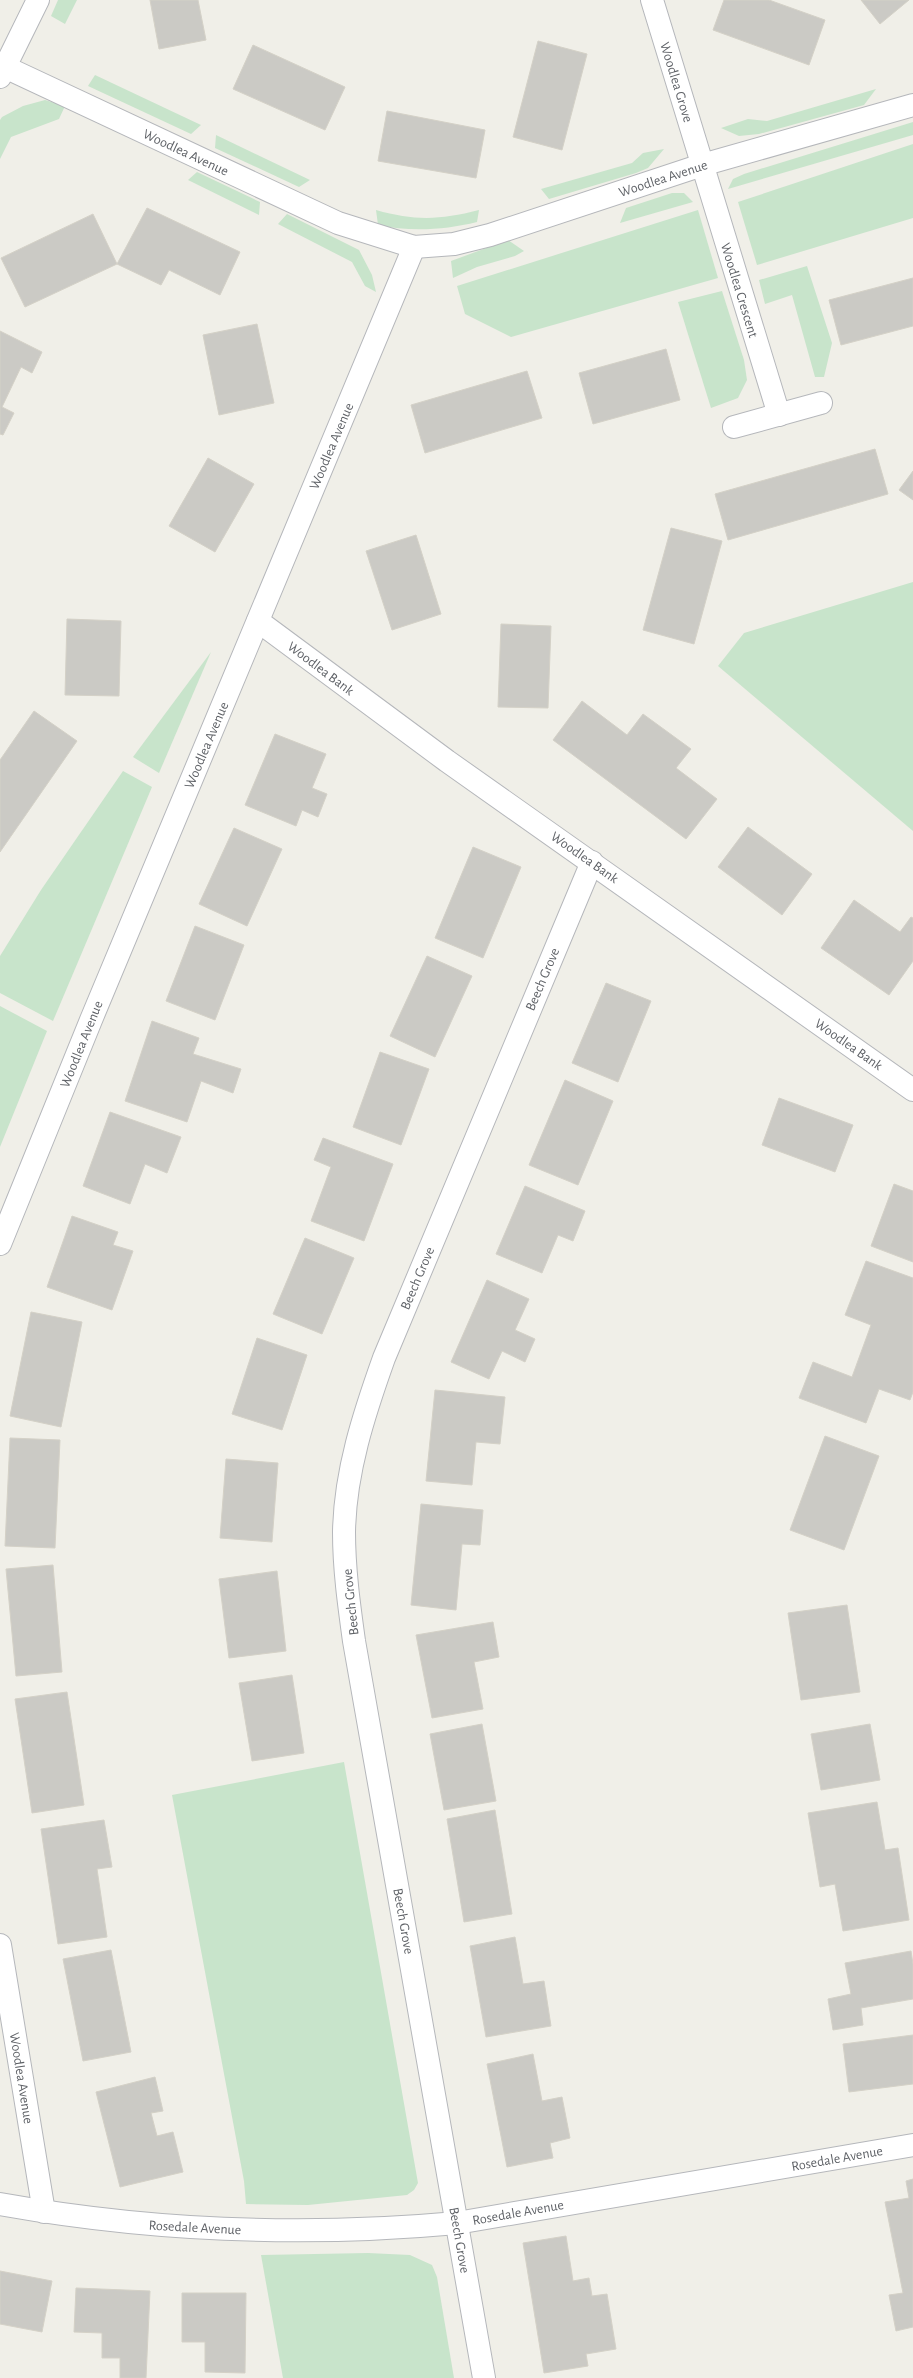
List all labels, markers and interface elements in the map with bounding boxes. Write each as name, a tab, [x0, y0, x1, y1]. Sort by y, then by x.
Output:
street label: Woodlea Grove	[657, 41, 695, 124]
street label: Woodlea Avenue	[141, 127, 230, 179]
street label: Woodlea Avenue	[617, 158, 709, 200]
street label: Woodlea Crescent	[718, 241, 760, 340]
street label: Woodlea Avenue	[307, 401, 356, 492]
street label: Woodlea Bank	[285, 639, 357, 699]
street label: Woodlea Avenue	[182, 700, 231, 791]
street label: Woodlea Bank	[548, 829, 621, 887]
street label: Beech Grove	[523, 946, 562, 1013]
street label: Woodlea Avenue	[58, 999, 106, 1090]
street label: Woodlea Bank	[812, 1016, 885, 1074]
street label: Beech Grove	[398, 1245, 437, 1312]
street label: Beech Grove	[341, 1568, 361, 1636]
street label: Beech Grove	[390, 1887, 416, 1955]
street label: Woodlea Avenue	[7, 2031, 35, 2125]
street label: Rosedale Avenue	[790, 2144, 884, 2174]
street label: Rosedale Avenue	[471, 2198, 565, 2228]
street label: Beech Grove	[446, 2206, 472, 2274]
street label: Rosedale Avenue	[148, 2219, 242, 2237]

